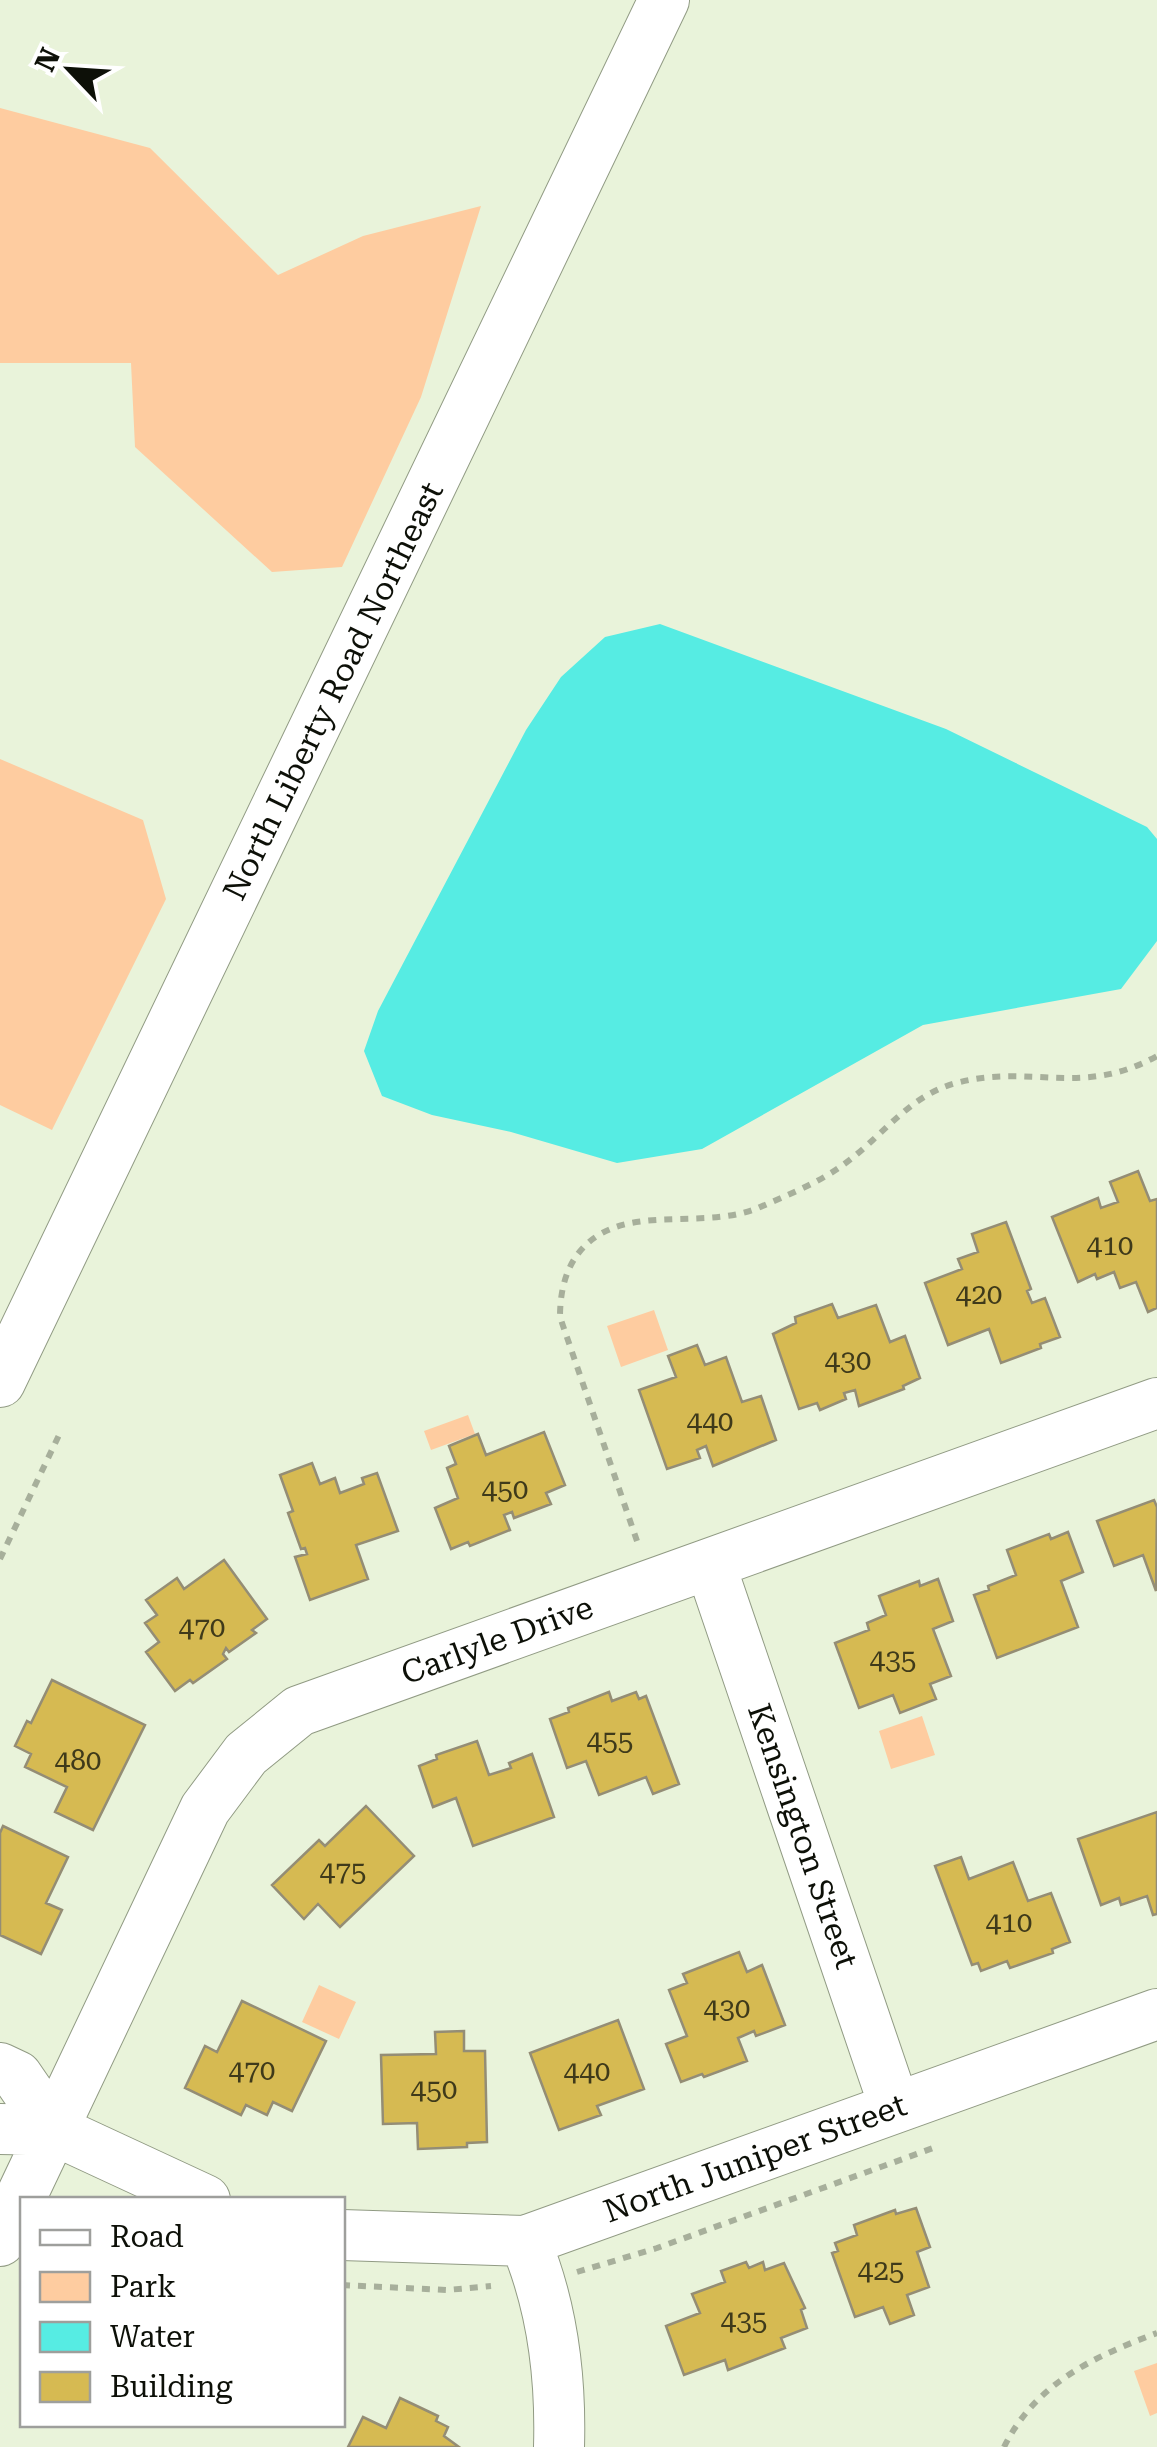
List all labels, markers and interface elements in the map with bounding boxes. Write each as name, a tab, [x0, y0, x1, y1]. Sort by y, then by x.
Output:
north arrow	[20, 20, 120, 120]
text: N	[28, 43, 67, 76]
street label: North Liberty Road Northeast	[215, 476, 451, 906]
house number: 410	[1086, 1229, 1134, 1262]
house number: 420	[955, 1278, 1003, 1311]
house number: 430	[824, 1344, 872, 1377]
house number: 440	[686, 1405, 734, 1438]
house number: 450	[481, 1473, 529, 1506]
street label: Carlyle Drive	[396, 1588, 598, 1692]
house number: 470	[178, 1611, 226, 1644]
house number: 435	[869, 1643, 917, 1676]
street label: Kensington Street	[740, 1699, 866, 1973]
house number: 455	[586, 1724, 634, 1757]
house number: 480	[54, 1744, 102, 1777]
house number: 475	[319, 1855, 367, 1888]
house number: 410	[985, 1906, 1033, 1939]
house number: 430	[703, 1992, 751, 2025]
house number: 470	[228, 2054, 276, 2087]
house number: 440	[563, 2055, 611, 2088]
house number: 450	[410, 2073, 458, 2106]
street label: North Juniper Street	[599, 2086, 912, 2230]
legend	[20, 2197, 345, 2427]
text: Road	[110, 2219, 184, 2254]
house number: 425	[857, 2254, 905, 2287]
text: Park	[110, 2269, 176, 2304]
house number: 435	[720, 2304, 768, 2337]
text: Water	[110, 2319, 195, 2354]
text: Building	[110, 2369, 233, 2404]

